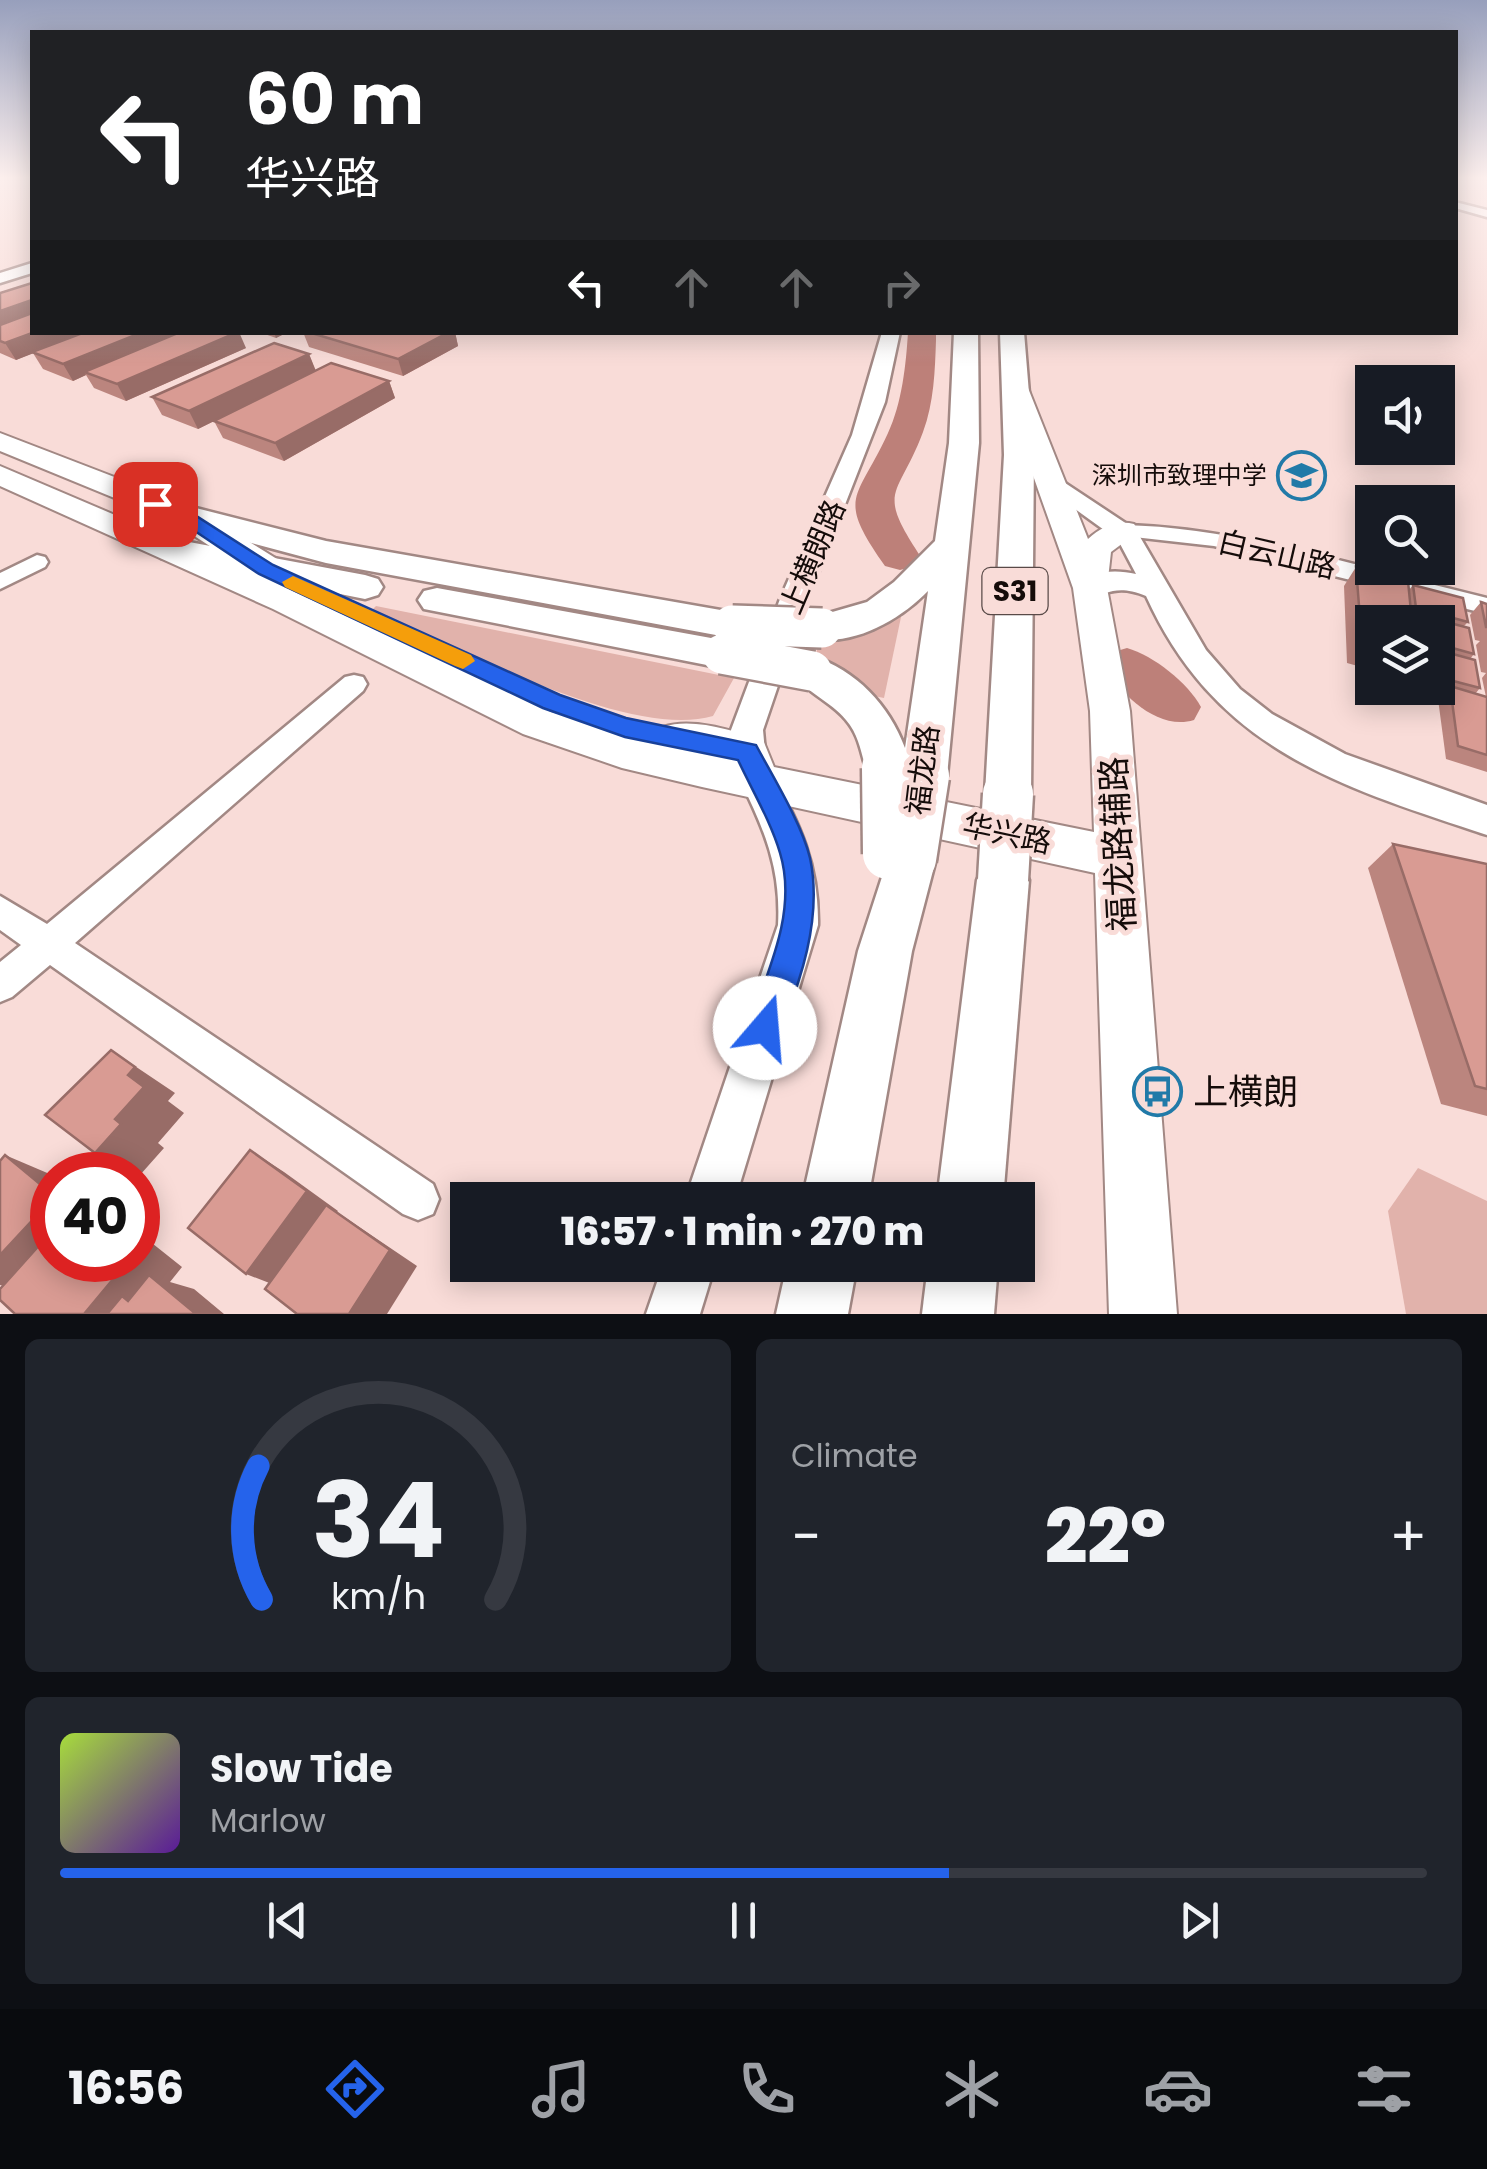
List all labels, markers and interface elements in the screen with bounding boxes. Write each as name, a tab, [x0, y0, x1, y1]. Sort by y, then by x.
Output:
text: 60 m	[245, 50, 424, 149]
icon: left	[80, 70, 210, 200]
text: 华兴路	[245, 147, 380, 210]
icon: left	[559, 260, 614, 315]
icon: ahead	[664, 260, 719, 315]
icon: ahead	[769, 260, 824, 315]
icon: right	[874, 260, 929, 315]
map controls	[1355, 365, 1455, 705]
button: sound	[1355, 365, 1455, 465]
school or university icon: 深圳市致理中学	[1276, 449, 1328, 501]
place label: 深圳市致理中学	[1092, 458, 1267, 493]
pin	[113, 462, 198, 547]
icon: arrive	[128, 477, 183, 532]
button: search	[1355, 485, 1455, 585]
street label: 上横朗路	[769, 493, 856, 620]
street label: 白云山路	[1214, 520, 1340, 589]
road number: S31	[982, 568, 1048, 614]
button: layers	[1355, 605, 1455, 705]
street label: 福龙路	[896, 723, 949, 817]
street label: 福龙路辅路	[1088, 755, 1147, 933]
street label: 华兴路	[959, 803, 1056, 864]
position arrow	[713, 976, 817, 1080]
bus stop icon: 上横朗	[1132, 1066, 1184, 1118]
place label: 上横朗	[1193, 1067, 1298, 1116]
speed limit sign: 40	[30, 1152, 160, 1282]
text: 16:57 · 1 min · 270 m	[561, 1205, 924, 1258]
text: Climate	[791, 1433, 918, 1478]
text: 34	[311, 1448, 445, 1593]
text: 22°	[1045, 1484, 1166, 1589]
text: −	[791, 1498, 821, 1575]
text: +	[1389, 1498, 1427, 1575]
text: km/h	[330, 1571, 426, 1622]
text: Slow Tide	[210, 1742, 393, 1795]
text: Marlow	[210, 1798, 326, 1843]
icon: previous	[260, 1893, 315, 1948]
icon: pause	[716, 1893, 771, 1948]
icon: next	[1172, 1893, 1227, 1948]
icon: directions	[320, 2054, 390, 2124]
icon: music	[526, 2054, 596, 2124]
icon: phone	[732, 2054, 802, 2124]
icon: climate	[937, 2054, 1007, 2124]
icon: car	[1143, 2054, 1213, 2124]
icon: filters	[1349, 2054, 1419, 2124]
text: 16:56	[68, 2057, 184, 2120]

